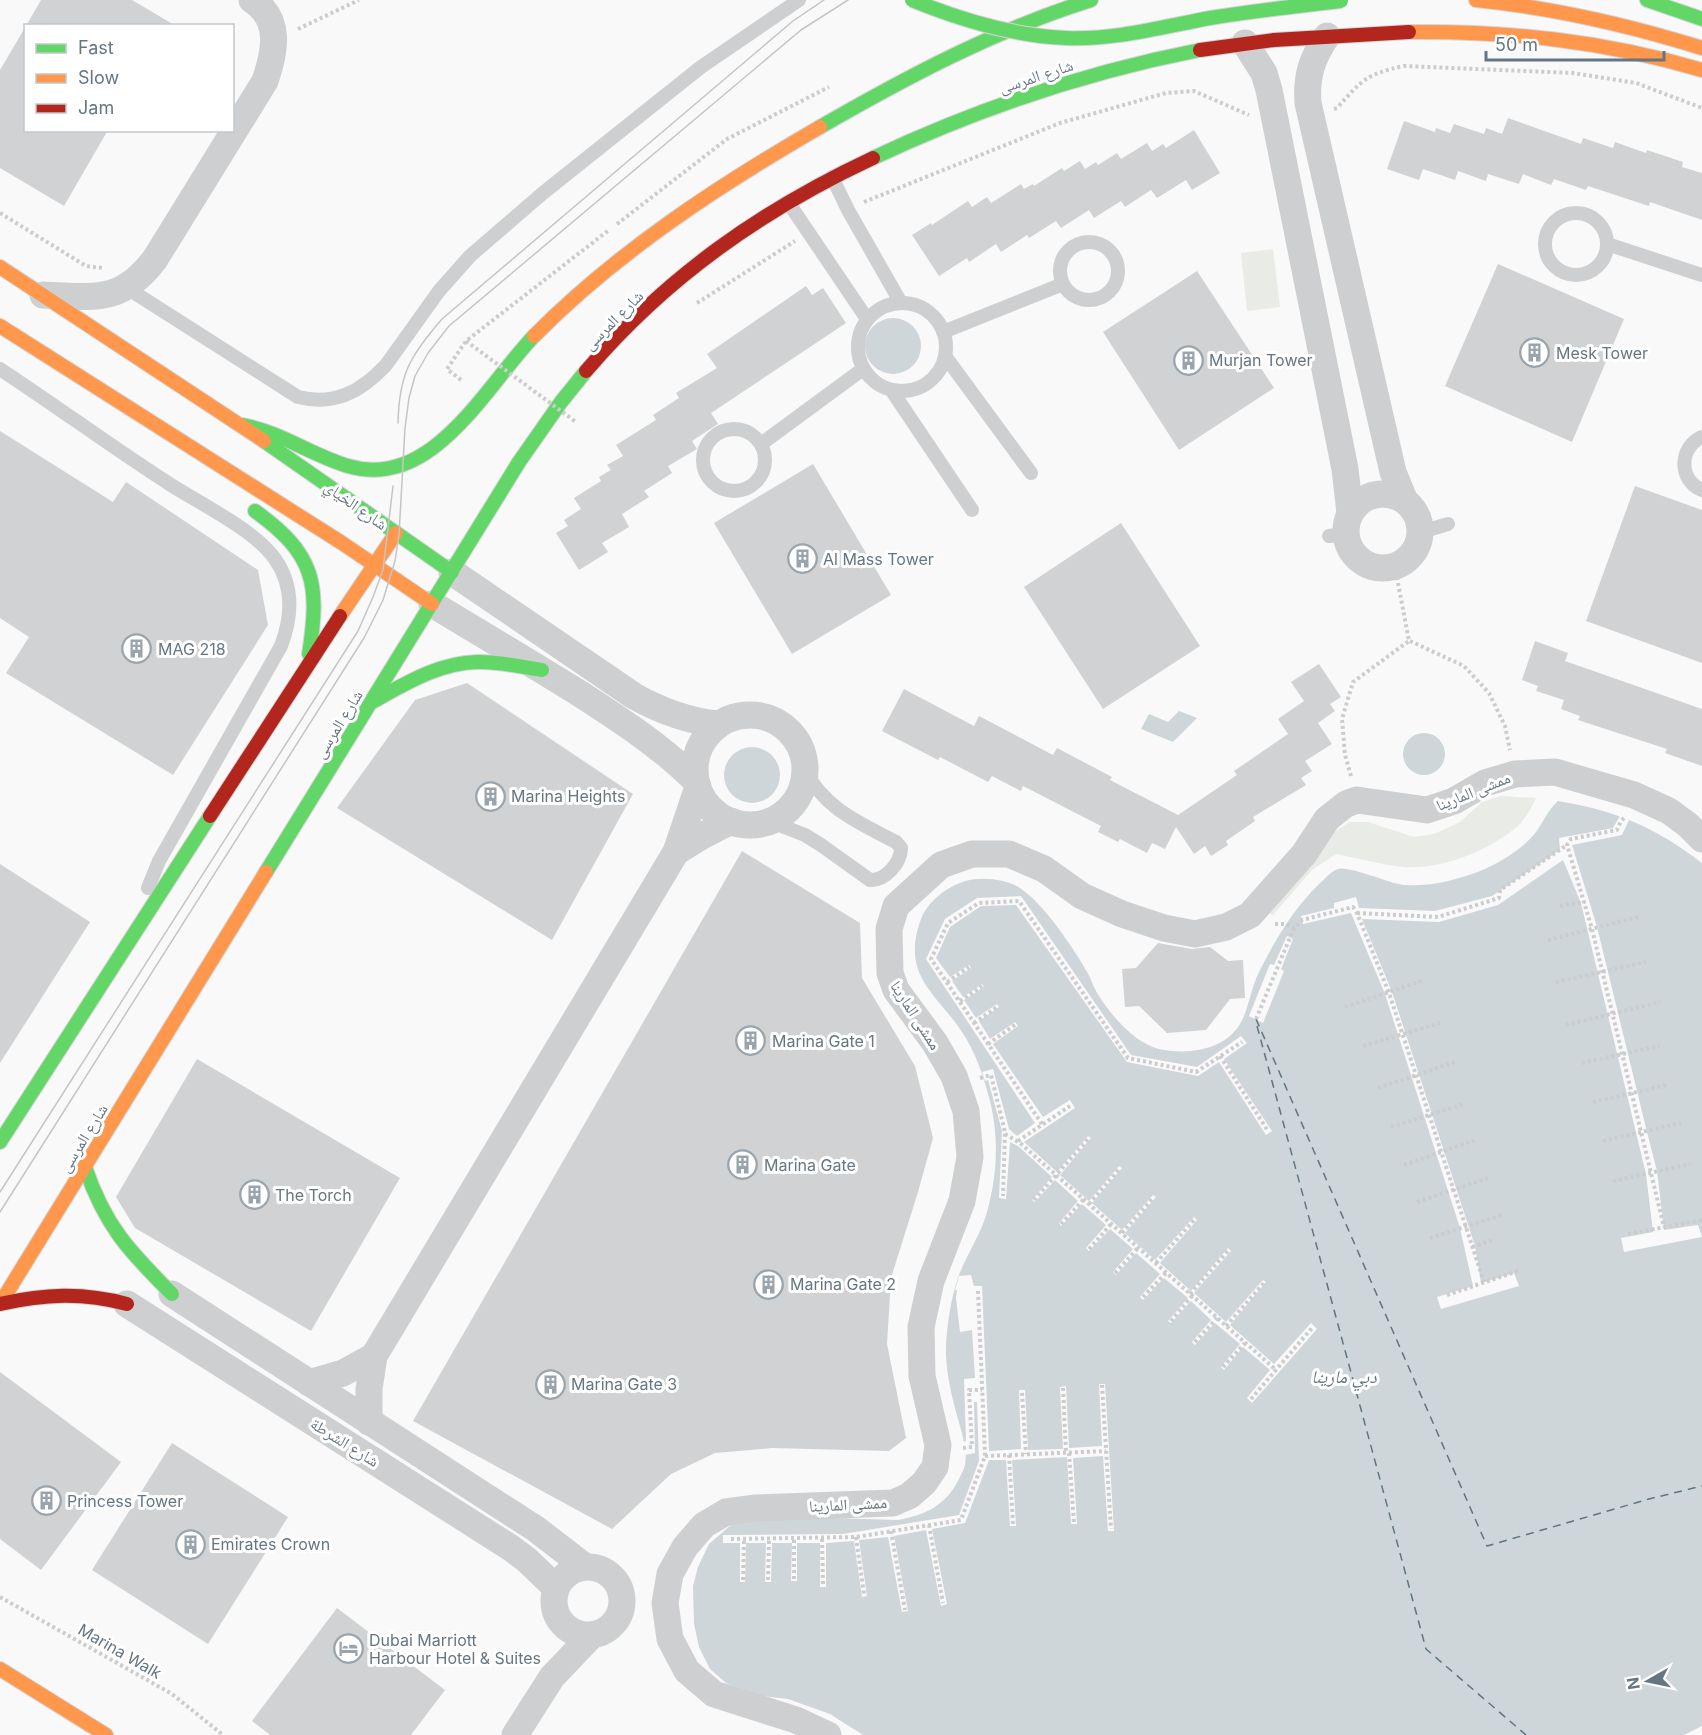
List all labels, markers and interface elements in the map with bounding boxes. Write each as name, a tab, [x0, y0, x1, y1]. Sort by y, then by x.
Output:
legend	[24, 24, 234, 132]
scale bar	[1486, 24, 1664, 62]
text: 50 m	[1495, 34, 1538, 55]
text: Fast	[78, 37, 114, 58]
street label: شارع المرسى	[996, 55, 1076, 98]
text: Slow	[78, 67, 119, 88]
text: Jam	[78, 97, 114, 118]
street label: شارع المرسى	[579, 286, 648, 355]
building icon: Mesk Tower	[1519, 337, 1551, 369]
place label: Mesk Tower	[1556, 343, 1648, 363]
building icon: Murjan Tower	[1172, 344, 1204, 376]
place label: Murjan Tower	[1209, 350, 1313, 370]
street label: شارع الخياي	[319, 476, 391, 536]
building icon: Al Mass Tower	[786, 543, 818, 575]
place label: Al Mass Tower	[823, 549, 934, 569]
building icon: MAG 218	[121, 633, 153, 665]
place label: MAG 218	[158, 639, 226, 659]
street label: شارع المرسى	[309, 686, 368, 762]
street label: ممشى المارينا	[1433, 767, 1513, 816]
building icon: Marina Heights	[474, 780, 506, 812]
place label: Marina Heights	[511, 786, 625, 806]
street label: ممشى المارينا	[885, 977, 946, 1054]
building icon: Marina Gate 1	[735, 1025, 767, 1057]
place label: Marina Gate 1	[772, 1031, 875, 1051]
street label: شارع المرسى	[54, 1100, 113, 1176]
building icon: Marina Gate	[727, 1149, 759, 1181]
place label: Marina Gate	[764, 1155, 856, 1175]
building icon: The Torch	[238, 1179, 270, 1211]
place label: The Torch	[275, 1185, 352, 1205]
building icon: Marina Gate 2	[753, 1268, 785, 1300]
place label: Marina Gate 2	[790, 1274, 896, 1294]
water label: دبي مارينا	[1311, 1366, 1377, 1392]
building icon: Marina Gate 3	[534, 1368, 566, 1400]
place label: Marina Gate 3	[571, 1374, 677, 1394]
street label: شارع الشرطة	[307, 1413, 383, 1472]
building icon: Princess Tower	[30, 1485, 62, 1517]
place label: Princess Tower	[67, 1491, 183, 1511]
street label: ممشى المارينا	[808, 1492, 888, 1517]
building icon: Emirates Crown	[174, 1528, 206, 1560]
place label: Emirates Crown	[211, 1534, 330, 1554]
street label: Marina Walk	[75, 1619, 166, 1683]
place label: Dubai Marriott Harbour Hotel & Suites	[369, 1630, 541, 1668]
hotel icon: Dubai Marriott Harbour Hotel & Suites	[332, 1633, 364, 1665]
north arrow	[1618, 1651, 1678, 1711]
text: N	[1622, 1676, 1644, 1691]

